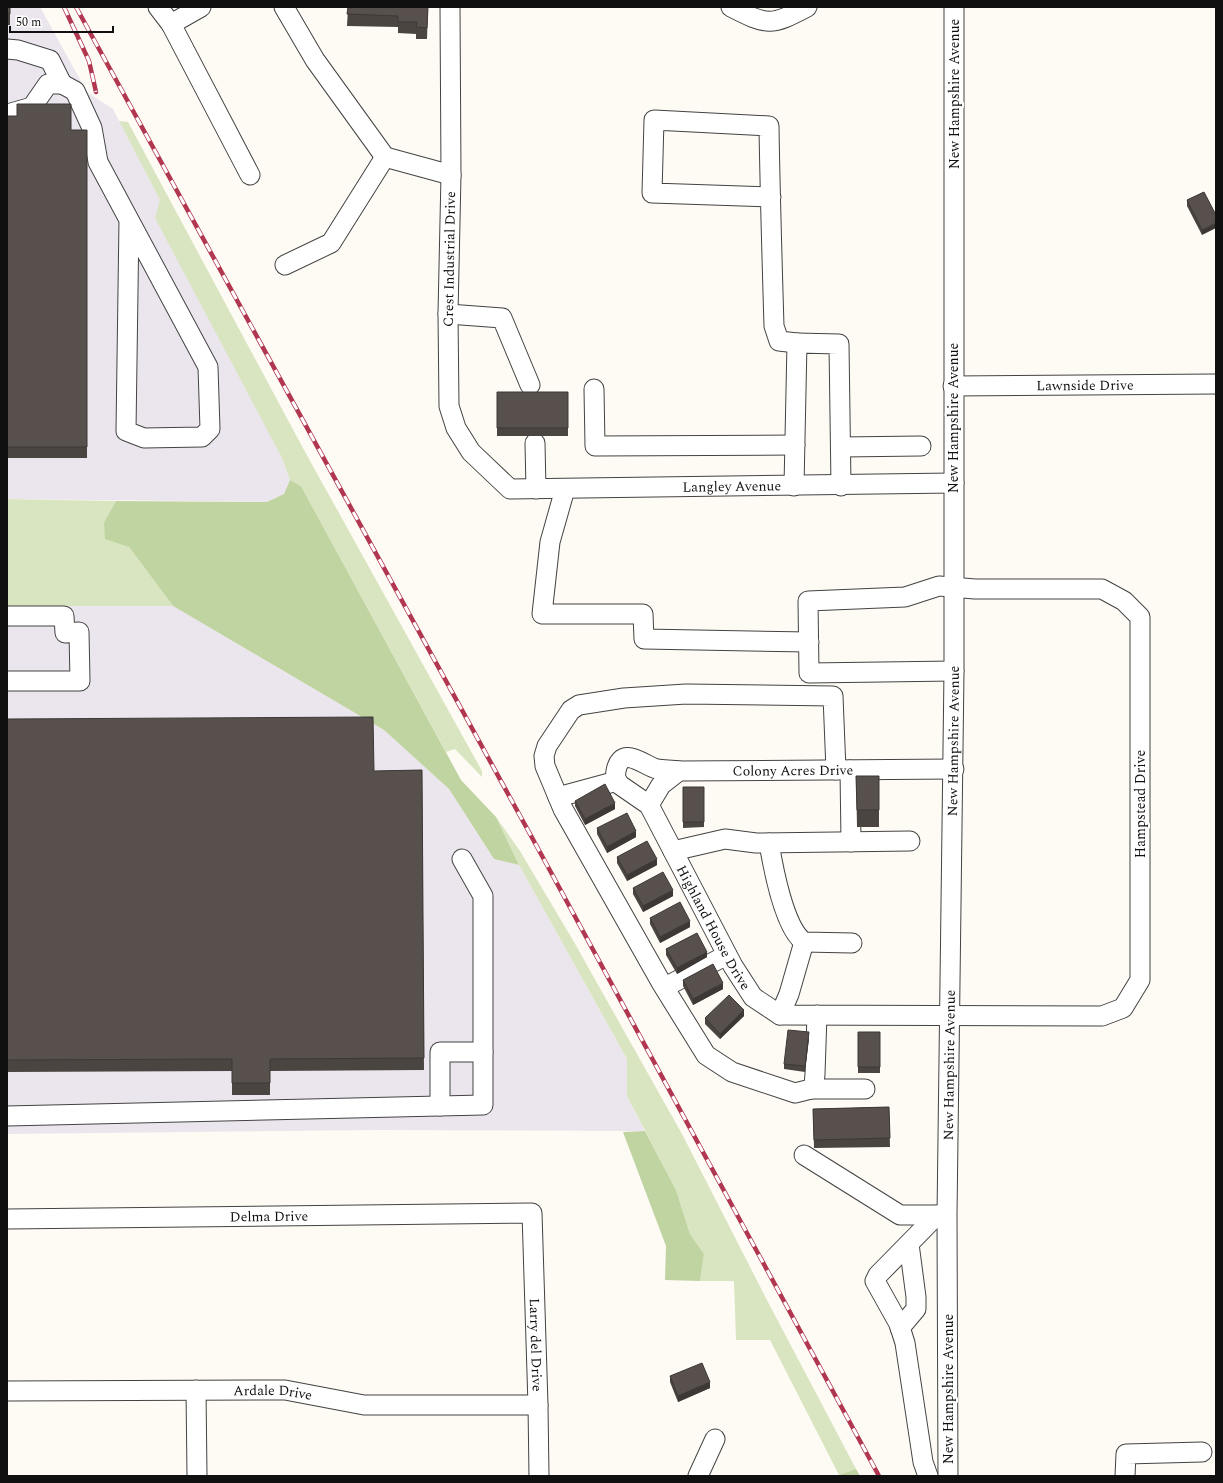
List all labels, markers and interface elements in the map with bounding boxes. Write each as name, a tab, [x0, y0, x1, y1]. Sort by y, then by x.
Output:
scale bar	[10, 8, 113, 34]
text: 50 m	[16, 13, 41, 32]
street label: New Hampshire Avenue	[944, 18, 965, 169]
street label: Crest Industrial Drive	[438, 191, 461, 327]
street label: New Hampshire Avenue	[943, 342, 964, 493]
street label: Lawnside Drive	[1036, 375, 1134, 396]
street label: Langley Avenue	[682, 475, 782, 498]
street label: New Hampshire Avenue	[942, 665, 965, 817]
street label: Hampstead Drive	[1130, 750, 1151, 858]
street label: Colony Acres Drive	[732, 760, 854, 782]
street label: Highland House Drive	[671, 861, 756, 994]
street label: New Hampshire Avenue	[938, 989, 961, 1141]
street label: Delma Drive	[230, 1206, 309, 1227]
street label: Larry del Drive	[524, 1298, 548, 1392]
street label: New Hampshire Avenue	[938, 1313, 959, 1464]
street label: Ardale Drive	[233, 1380, 314, 1406]

